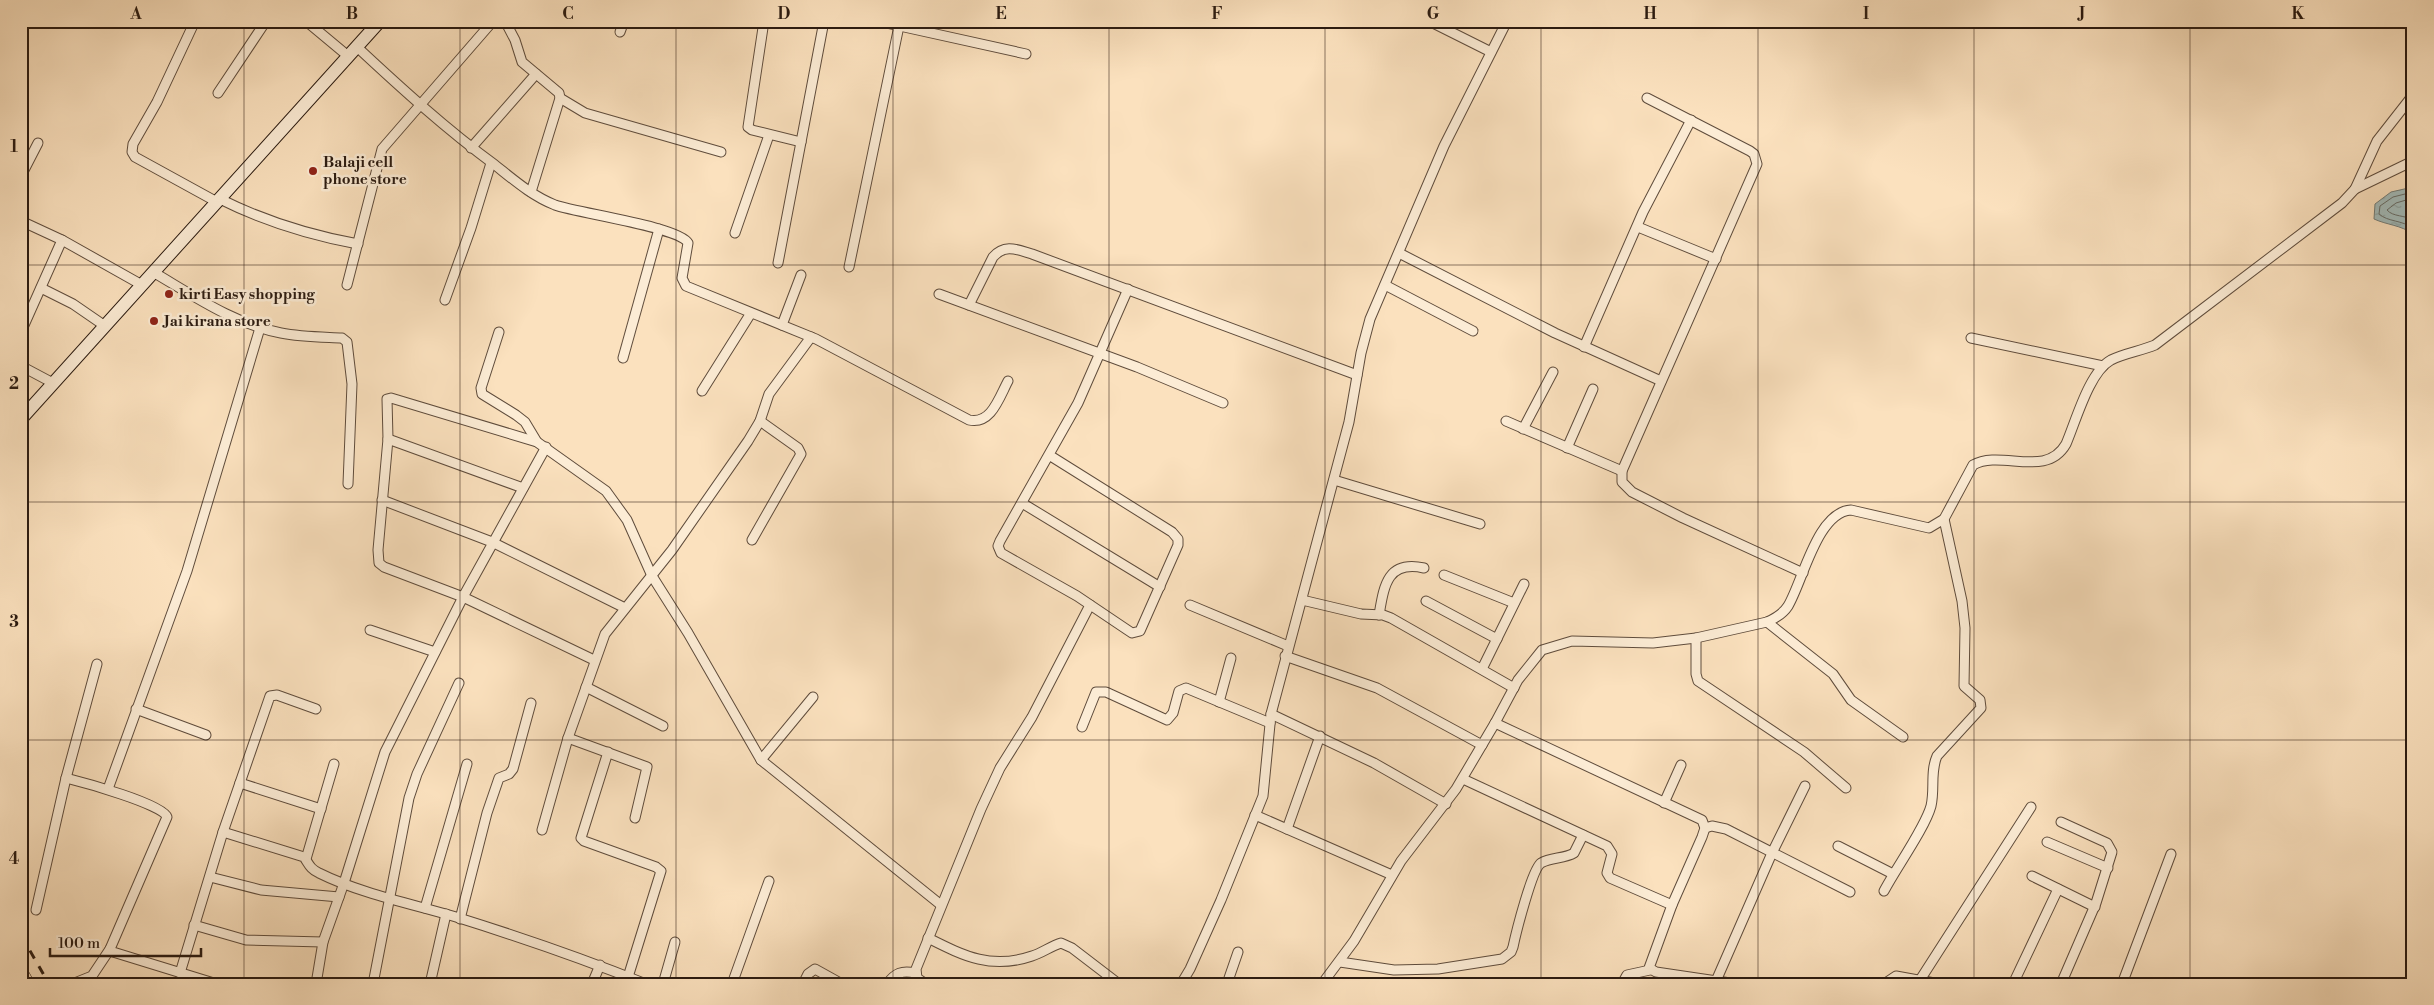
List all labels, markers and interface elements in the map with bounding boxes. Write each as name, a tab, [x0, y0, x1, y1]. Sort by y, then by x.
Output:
text: A	[129, 4, 142, 24]
text: B	[346, 4, 358, 24]
text: C	[562, 4, 574, 24]
text: D	[778, 4, 791, 24]
text: E	[995, 4, 1007, 24]
text: F	[1211, 4, 1223, 24]
text: G	[1427, 4, 1440, 24]
text: H	[1643, 4, 1657, 24]
text: I	[1863, 4, 1869, 24]
text: J	[2077, 4, 2085, 24]
text: K	[2292, 4, 2306, 24]
text: 1	[10, 137, 18, 157]
place label: Balaji cell phone store	[323, 153, 407, 189]
marker: Balaji cell phone store	[307, 165, 319, 177]
place label: kirti Easy shopping	[179, 285, 315, 304]
marker: kirti Easy shopping	[163, 288, 175, 300]
place label: Jai kirana store	[162, 312, 271, 331]
marker: Jai kirana store	[148, 315, 160, 327]
text: 2	[9, 374, 19, 394]
text: 3	[9, 612, 19, 632]
text: 4	[9, 849, 20, 869]
scale bar	[50, 925, 201, 957]
text: 100 m	[58, 934, 100, 953]

